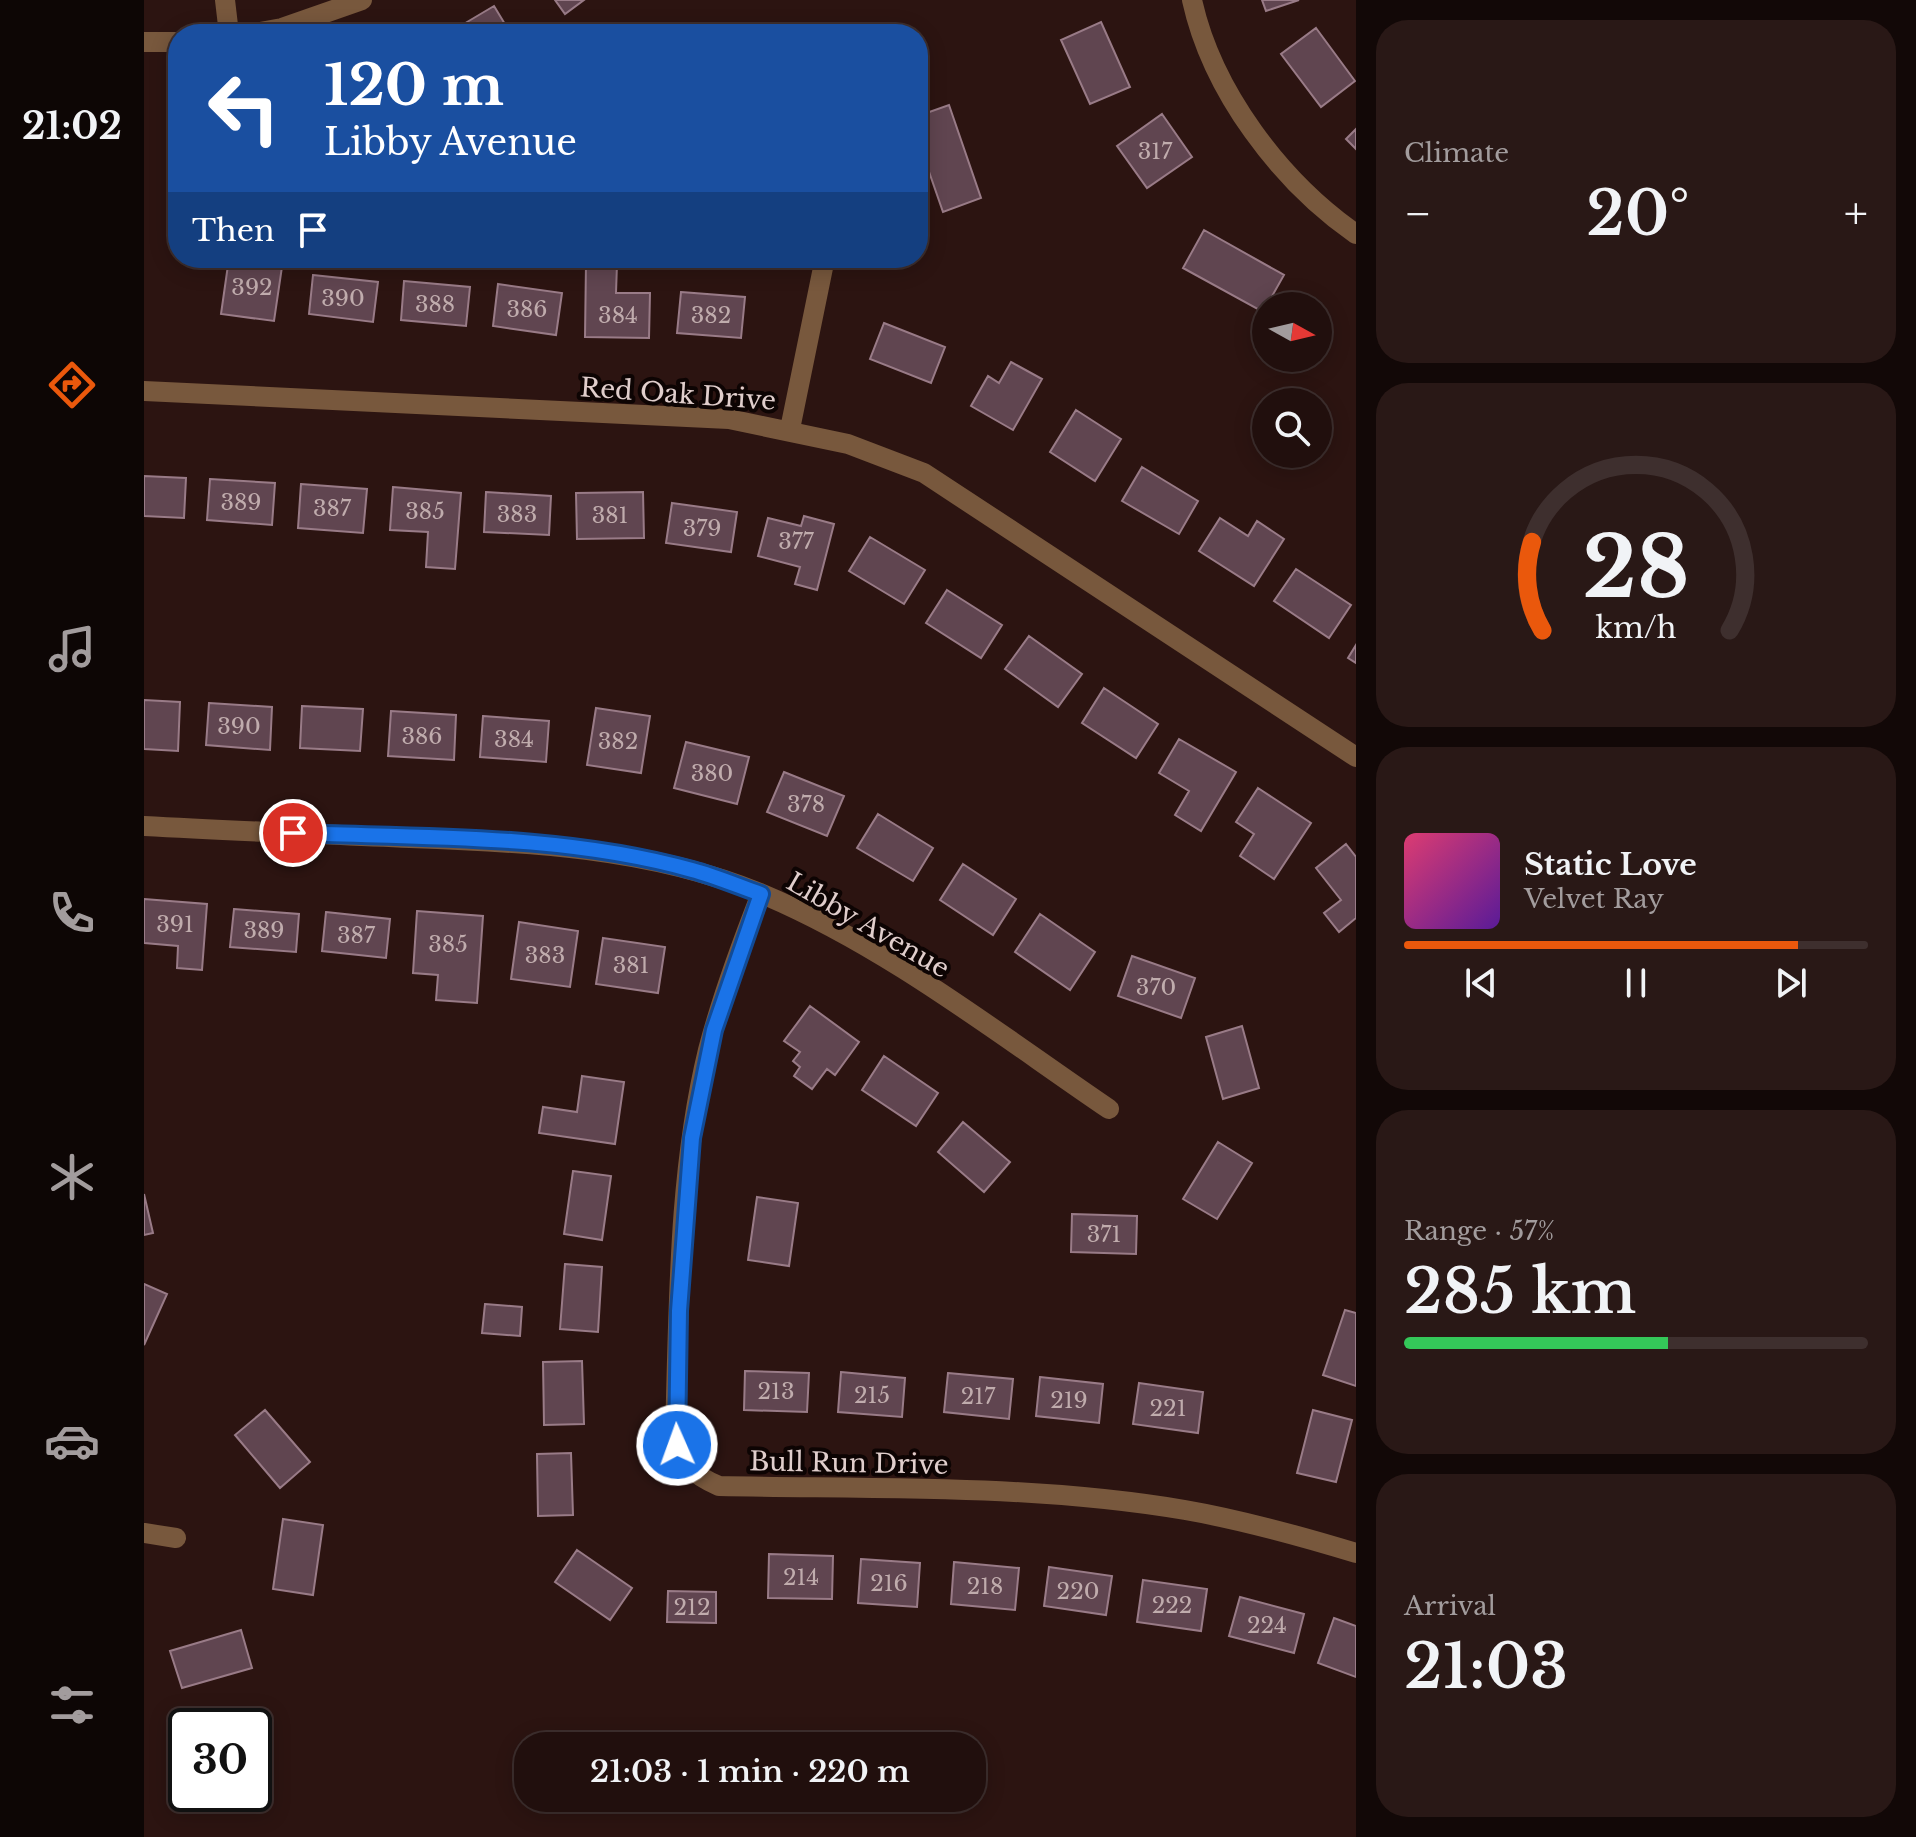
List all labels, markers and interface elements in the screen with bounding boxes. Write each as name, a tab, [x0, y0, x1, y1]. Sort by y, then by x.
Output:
text: 120 m	[324, 51, 504, 120]
icon: left	[192, 56, 296, 160]
text: 21:02	[22, 104, 122, 149]
text: Libby Avenue	[324, 120, 577, 165]
text: Climate	[1404, 137, 1509, 169]
house number: 317	[1138, 138, 1173, 165]
text: 20°	[1586, 177, 1689, 251]
text: −	[1404, 186, 1432, 241]
text: +	[1844, 186, 1868, 241]
icon: arrive	[291, 208, 335, 252]
text: Then	[192, 212, 275, 249]
house number: 392	[231, 274, 273, 301]
house number: 390	[321, 285, 365, 312]
house number: 388	[415, 291, 455, 318]
north arrow	[1252, 292, 1332, 372]
map controls	[1252, 292, 1332, 468]
house number: 386	[506, 296, 548, 323]
house number: 384	[598, 302, 638, 329]
house number: 382	[691, 302, 731, 329]
icon: directions	[44, 357, 100, 413]
street label: Red Oak Drive	[579, 371, 777, 417]
button: search	[1252, 388, 1332, 468]
house number: 389	[220, 489, 262, 516]
house number: 387	[313, 495, 352, 522]
house number: 385	[405, 498, 445, 525]
house number: 383	[497, 501, 537, 528]
house number: 381	[592, 502, 628, 529]
house number: 379	[683, 515, 721, 542]
text: 28	[1583, 516, 1689, 619]
house number: 377	[778, 528, 815, 555]
text: km/h	[1595, 610, 1677, 646]
icon: music	[44, 621, 100, 677]
house number: 390	[217, 713, 261, 740]
house number: 386	[401, 723, 443, 750]
house number: 384	[494, 726, 534, 753]
house number: 382	[598, 728, 638, 755]
house number: 380	[691, 760, 733, 787]
house number: 378	[787, 791, 825, 818]
pin	[259, 799, 327, 867]
icon: arrive	[271, 811, 315, 855]
text: Static Love	[1524, 846, 1697, 883]
street label: Libby Avenue	[781, 865, 955, 985]
text: Velvet Ray	[1524, 883, 1664, 915]
icon: phone	[44, 885, 100, 941]
house number: 391	[156, 911, 194, 938]
house number: 389	[243, 917, 285, 944]
house number: 387	[337, 922, 376, 949]
house number: 385	[428, 931, 468, 958]
house number: 383	[525, 942, 565, 969]
house number: 381	[613, 952, 649, 979]
icon: previous	[1459, 961, 1503, 1005]
icon: pause	[1614, 961, 1658, 1005]
icon: next	[1769, 961, 1813, 1005]
house number: 370	[1136, 974, 1176, 1001]
icon: climate	[44, 1149, 100, 1205]
text: Range · 57%	[1404, 1215, 1555, 1247]
house number: 371	[1087, 1221, 1121, 1248]
text: 285 km	[1404, 1255, 1636, 1329]
house number: 213	[758, 1378, 794, 1405]
house number: 215	[854, 1382, 890, 1409]
house number: 217	[961, 1383, 996, 1410]
house number: 219	[1050, 1387, 1088, 1414]
house number: 221	[1150, 1395, 1186, 1422]
position arrow	[635, 1403, 719, 1487]
icon: car	[44, 1413, 100, 1469]
street label: Bull Run Drive	[749, 1445, 949, 1481]
house number: 214	[783, 1564, 819, 1591]
house number: 216	[870, 1570, 908, 1597]
house number: 218	[967, 1573, 1003, 1600]
house number: 220	[1057, 1578, 1099, 1605]
text: Arrival	[1404, 1590, 1496, 1622]
house number: 222	[1152, 1592, 1192, 1619]
house number: 212	[674, 1594, 710, 1621]
house number: 224	[1247, 1612, 1287, 1639]
text: 21:03	[1404, 1630, 1568, 1704]
icon: filters	[44, 1677, 100, 1733]
speed limit sign: 30	[168, 1708, 272, 1812]
text: 21:03 · 1 min · 220 m	[590, 1753, 910, 1790]

